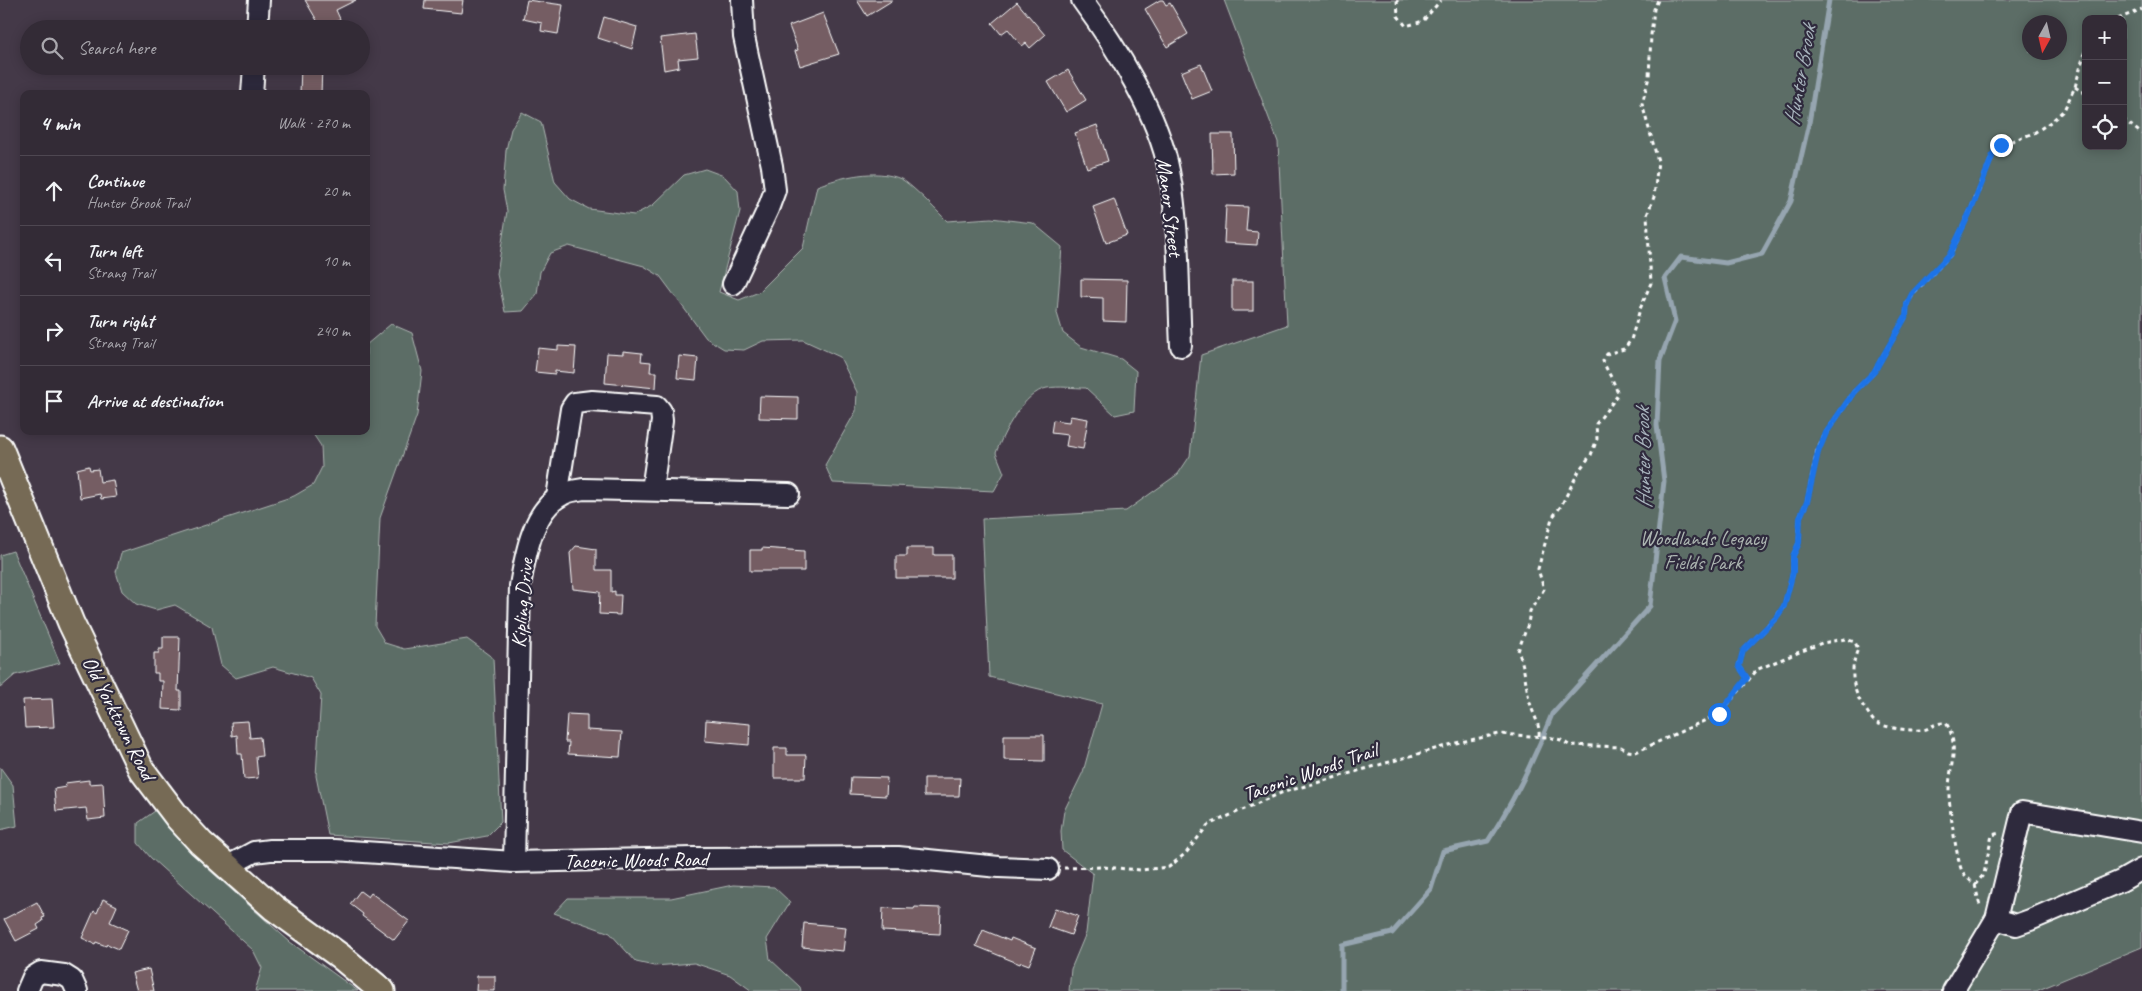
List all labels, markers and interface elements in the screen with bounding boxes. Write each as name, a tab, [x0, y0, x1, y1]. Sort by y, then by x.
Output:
north arrow	[2022, 15, 2067, 60]
map controls	[2082, 15, 2127, 150]
button: +	[2082, 15, 2127, 60]
water label: Hunter Brook	[1777, 19, 1823, 127]
search box	[20, 20, 370, 75]
icon: search	[38, 34, 66, 62]
text: Search here	[78, 36, 155, 60]
button: −	[2082, 60, 2127, 105]
button: locate	[2082, 105, 2127, 150]
text: 4 min	[40, 110, 80, 136]
text: Walk · 270 m	[278, 113, 350, 133]
route end	[1990, 134, 2013, 157]
street label: Manor Street	[1151, 156, 1189, 260]
text: Continue	[87, 169, 144, 193]
icon: ahead	[40, 177, 68, 205]
text: 20 m	[323, 181, 350, 201]
text: Hunter Brook Trail	[87, 193, 188, 213]
text: Turn left	[87, 239, 142, 263]
icon: left	[40, 247, 68, 275]
text: 10 m	[323, 251, 350, 271]
text: Strang Trail	[87, 263, 154, 283]
text: Turn right	[87, 309, 154, 333]
icon: right	[40, 317, 68, 345]
text: 240 m	[316, 321, 350, 341]
text: Strang Trail	[87, 333, 154, 353]
icon: arrive	[40, 387, 68, 415]
text: Arrive at destination	[87, 389, 223, 413]
water label: Hunter Brook	[1628, 403, 1658, 509]
park label: Woodlands Legacy Fields Park	[1640, 525, 1768, 575]
street label: Kipling Drive	[505, 555, 539, 649]
street label: Old Yorktown Road	[77, 652, 163, 788]
route start	[1708, 703, 1731, 726]
street label: Taconic Woods Trail	[1239, 736, 1384, 807]
street label: Taconic Woods Road	[564, 846, 711, 874]

